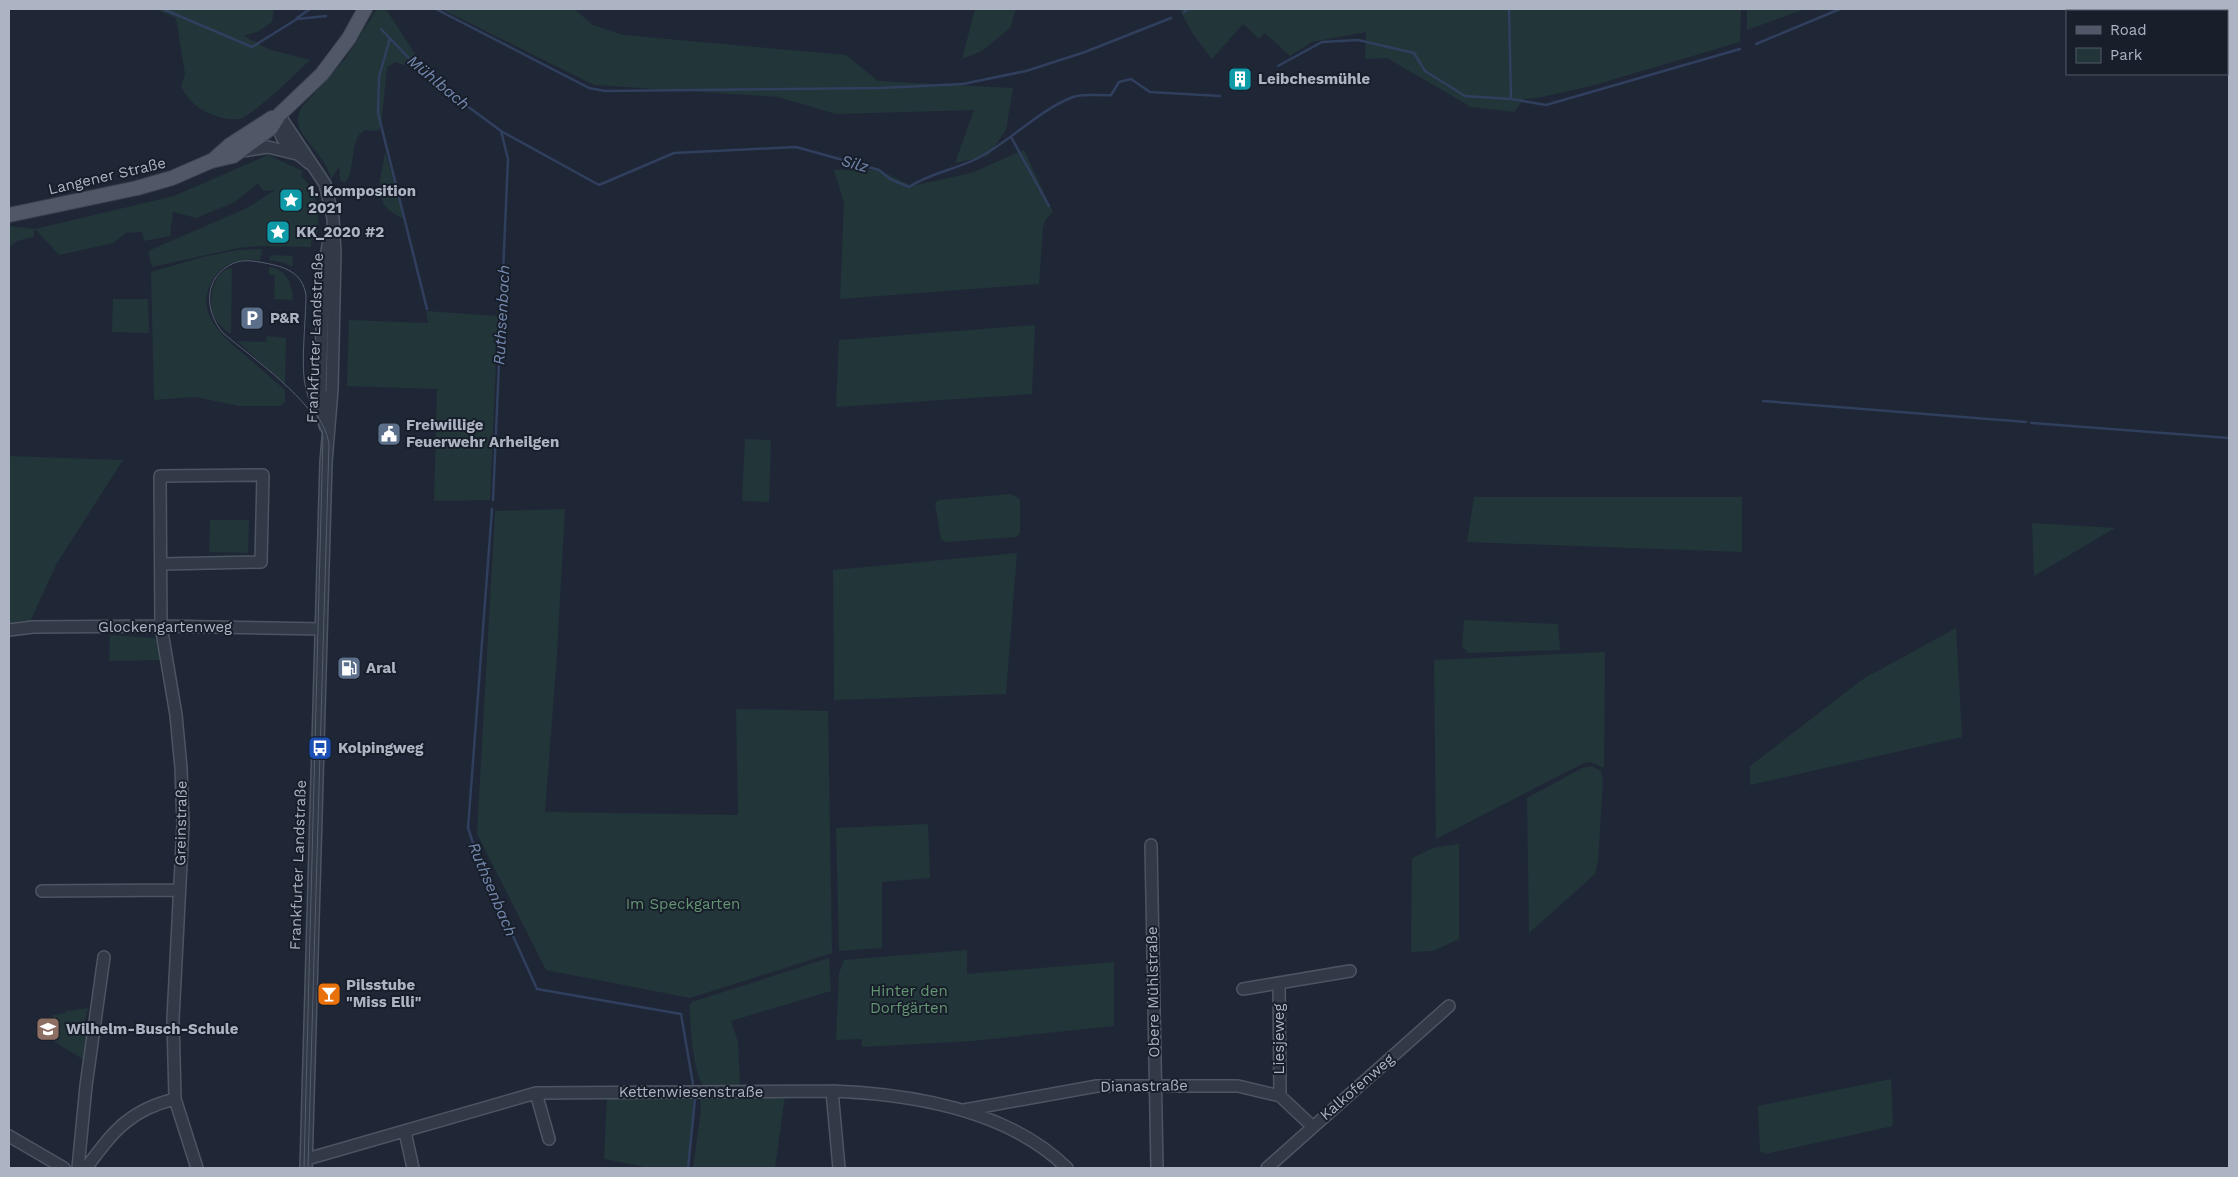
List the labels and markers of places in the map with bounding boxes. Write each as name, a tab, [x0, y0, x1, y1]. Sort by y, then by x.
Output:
building icon: Leibchesmühle	[1227, 66, 1253, 92]
place label: Leibchesmühle	[1258, 70, 1370, 88]
place label: 1. Komposition 2021	[308, 182, 416, 217]
place icon: 1. Komposition 2021	[278, 187, 304, 213]
place icon: KK_2020 #2	[265, 219, 291, 245]
place label: KK_2020 #2	[296, 223, 384, 241]
parking icon: P&R	[239, 305, 265, 331]
place label: P&R	[270, 309, 300, 327]
place label: Freiwillige Feuerwehr Arheilgen	[406, 416, 559, 451]
public building icon: Freiwillige Feuerwehr Arheilgen	[376, 421, 402, 447]
fuel station icon: Aral	[336, 655, 362, 681]
place label: Aral	[366, 659, 396, 677]
bus stop icon: Kolpingweg	[307, 735, 333, 761]
place label: Kolpingweg	[338, 739, 424, 757]
place label: Pilsstube "Miss Elli"	[346, 976, 422, 1011]
bar icon: Pilsstube "Miss Elli"	[316, 981, 342, 1007]
school or university icon: Wilhelm-Busch-Schule	[35, 1016, 61, 1042]
place label: Wilhelm-Busch-Schule	[66, 1020, 239, 1038]

